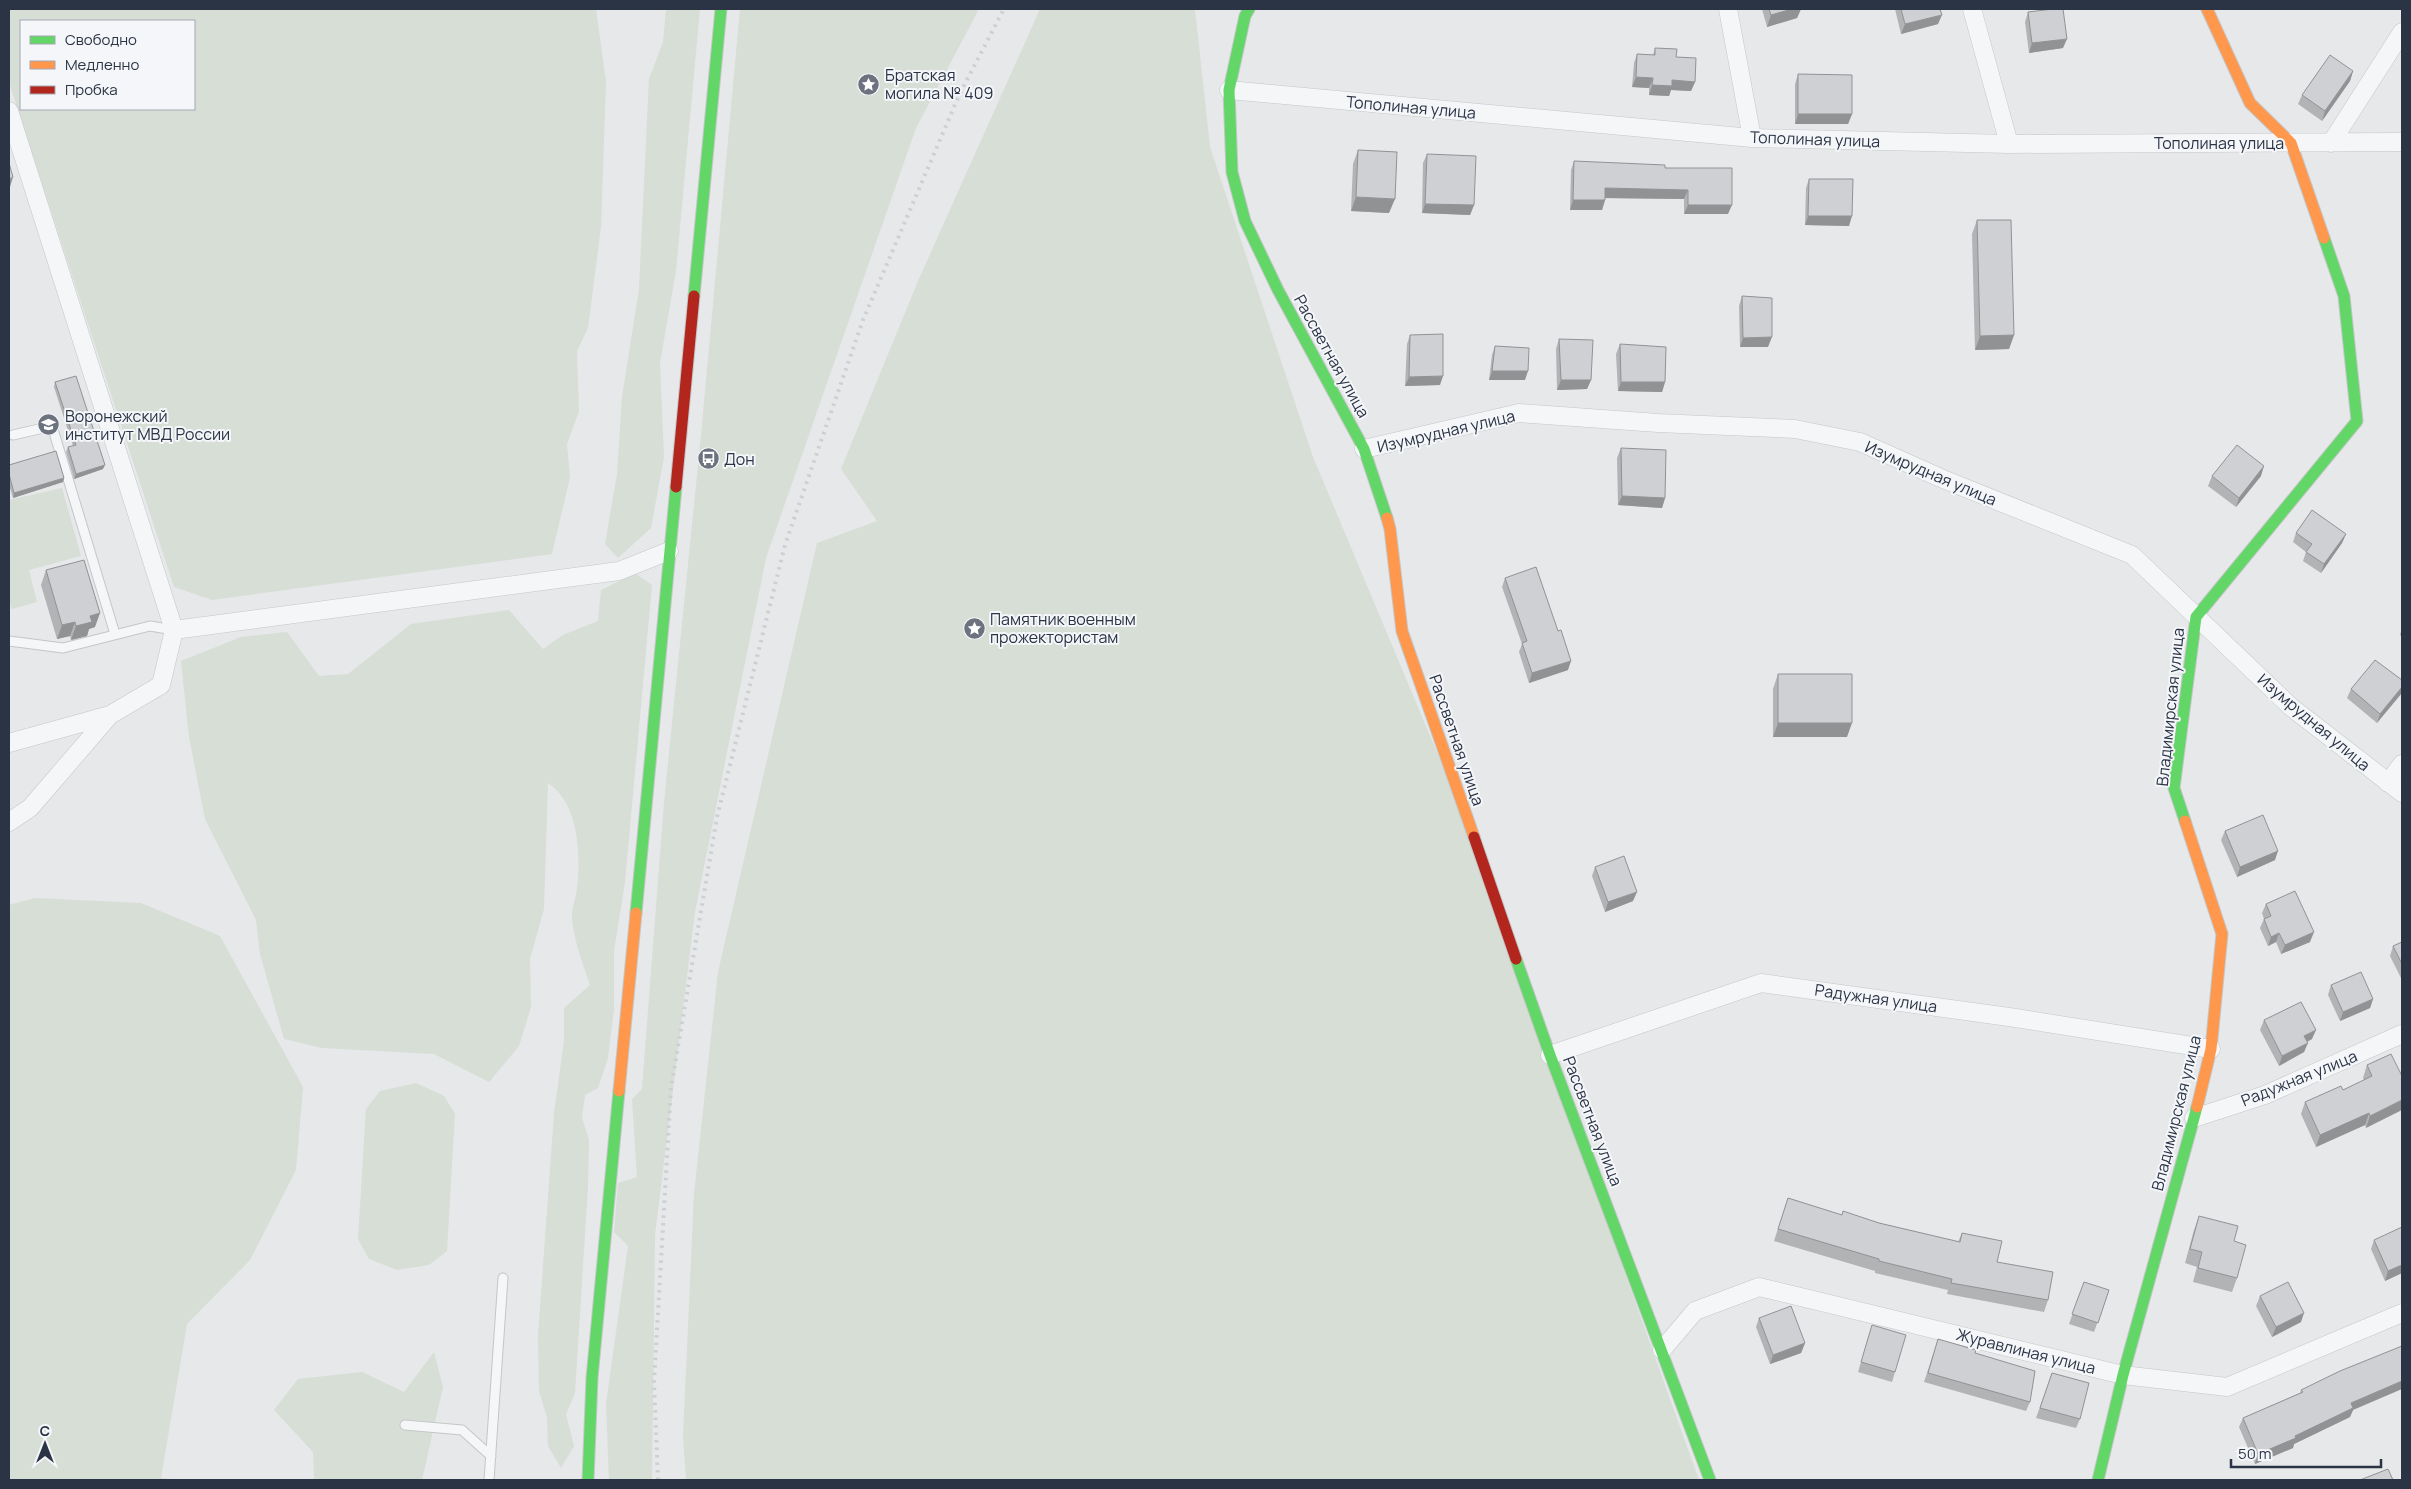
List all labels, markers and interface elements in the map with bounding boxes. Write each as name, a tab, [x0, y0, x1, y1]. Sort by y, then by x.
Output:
legend	[20, 20, 195, 110]
text: Свободно	[65, 29, 137, 50]
text: Медленно	[65, 54, 139, 75]
place label: Братская могила № 409	[885, 64, 993, 104]
place icon: Братская могила № 409	[857, 72, 881, 96]
text: Пробка	[65, 79, 118, 100]
street label: Тополиная улица	[1345, 90, 1477, 124]
street label: Тополиная улица	[1750, 126, 1880, 152]
street label: Тополиная улица	[2154, 132, 2284, 154]
street label: Рассветная улица	[1289, 291, 1375, 421]
street label: Изумрудная улица	[1375, 404, 1517, 458]
place label: Воронежский институт МВД России	[65, 405, 230, 445]
school or university icon: Воронежский институт МВД России	[37, 413, 61, 437]
street label: Изумрудная улица	[1862, 435, 2000, 511]
bus stop icon: Дон	[696, 447, 720, 471]
place label: Дон	[724, 448, 755, 470]
place label: Памятник военным прожектористам	[990, 608, 1136, 648]
place icon: Памятник военным прожектористам	[962, 616, 986, 640]
street label: Владимирская улица	[2151, 627, 2189, 787]
street label: Изумрудная улица	[2253, 668, 2375, 776]
street label: Рассветная улица	[1424, 671, 1490, 809]
street label: Радужная улица	[1813, 979, 1939, 1017]
street label: Владимирская улица	[2146, 1033, 2206, 1193]
street label: Радужная улица	[2238, 1045, 2360, 1111]
street label: Рассветная улица	[1558, 1053, 1628, 1189]
street label: Журавлиная улица	[1954, 1323, 2098, 1379]
north arrow	[20, 1419, 70, 1469]
text: С	[40, 1421, 50, 1440]
scale bar	[2231, 1436, 2381, 1468]
text: 50 m	[2238, 1443, 2272, 1464]

